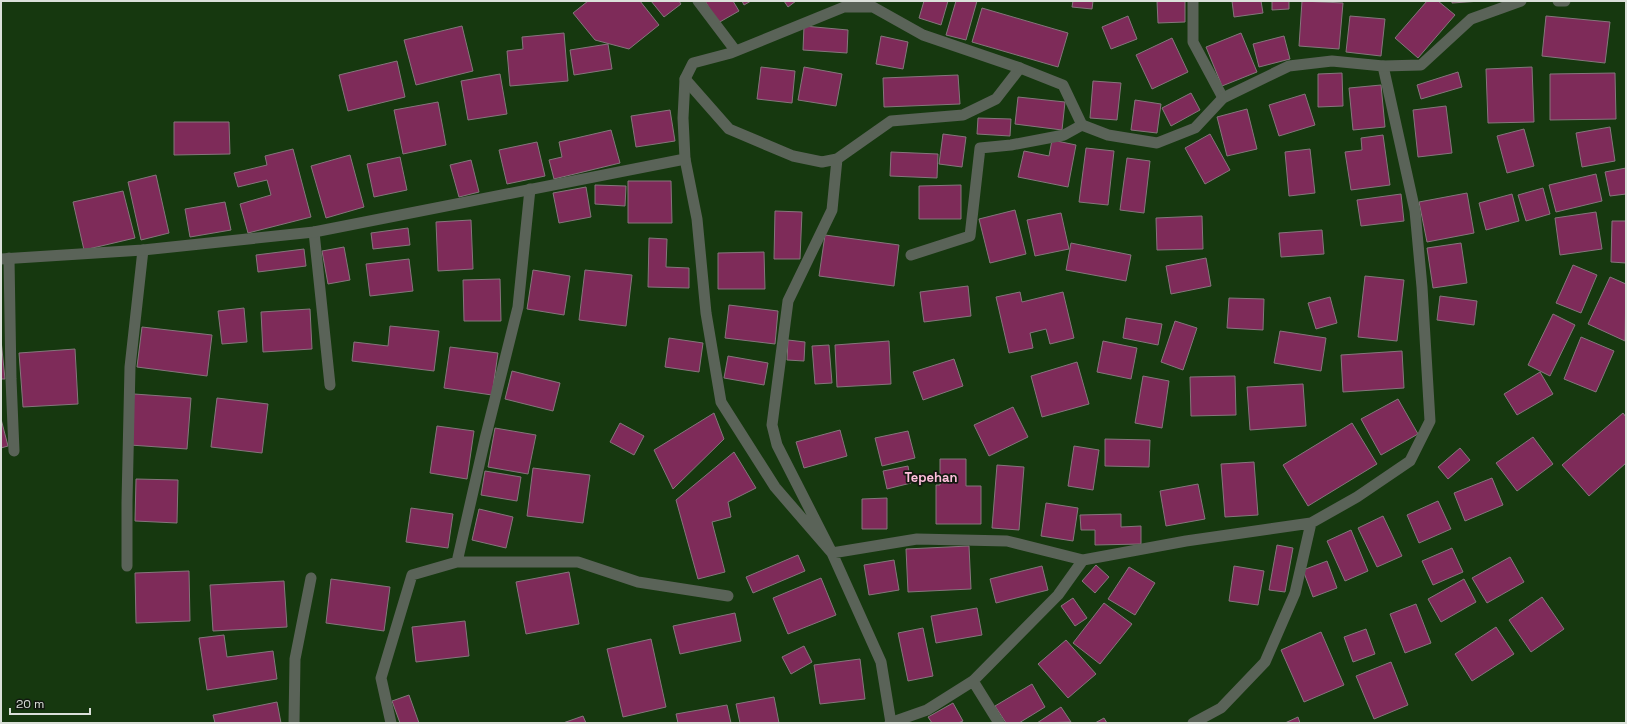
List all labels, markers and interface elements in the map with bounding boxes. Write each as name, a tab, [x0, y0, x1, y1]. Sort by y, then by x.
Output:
district label: Tepehan	[904, 469, 958, 486]
scale bar	[10, 690, 90, 716]
text: 20 m	[16, 696, 44, 712]

